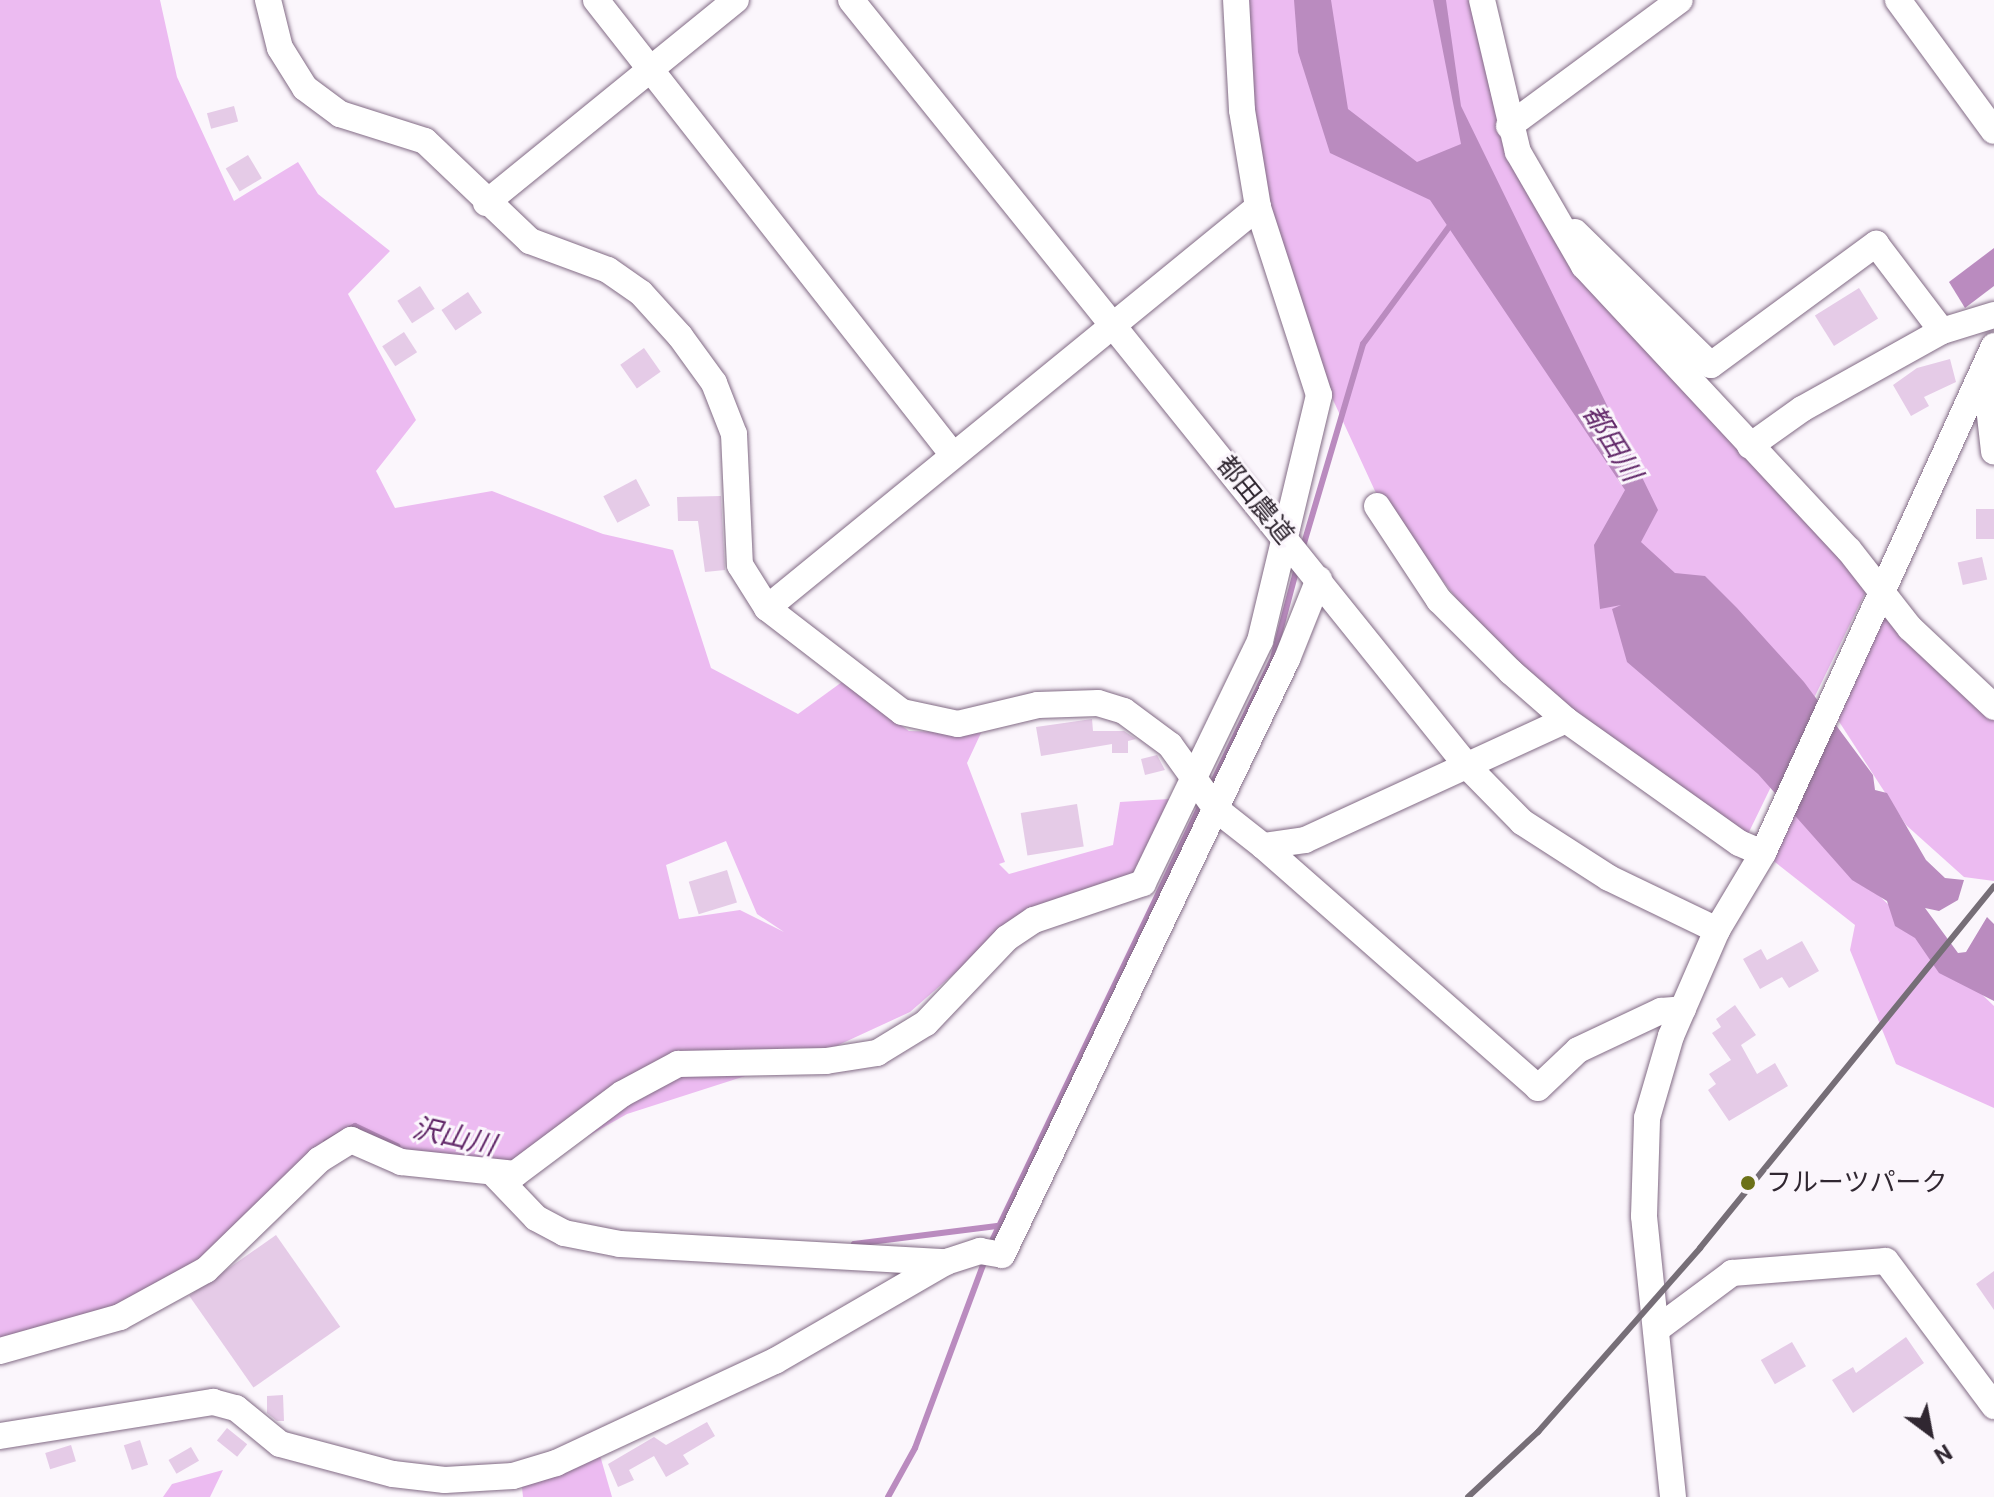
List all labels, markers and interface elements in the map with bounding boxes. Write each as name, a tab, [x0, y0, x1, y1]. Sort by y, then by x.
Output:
water label: 都田川	[1575, 398, 1649, 488]
street label: 都田農道	[1210, 450, 1300, 550]
water label: 沢山川	[409, 1111, 499, 1163]
place label: フルーツパーク	[1766, 1167, 1948, 1199]
marker: フルーツパーク	[1737, 1172, 1759, 1194]
north arrow	[1890, 1393, 1970, 1473]
text: N	[1930, 1439, 1956, 1468]

